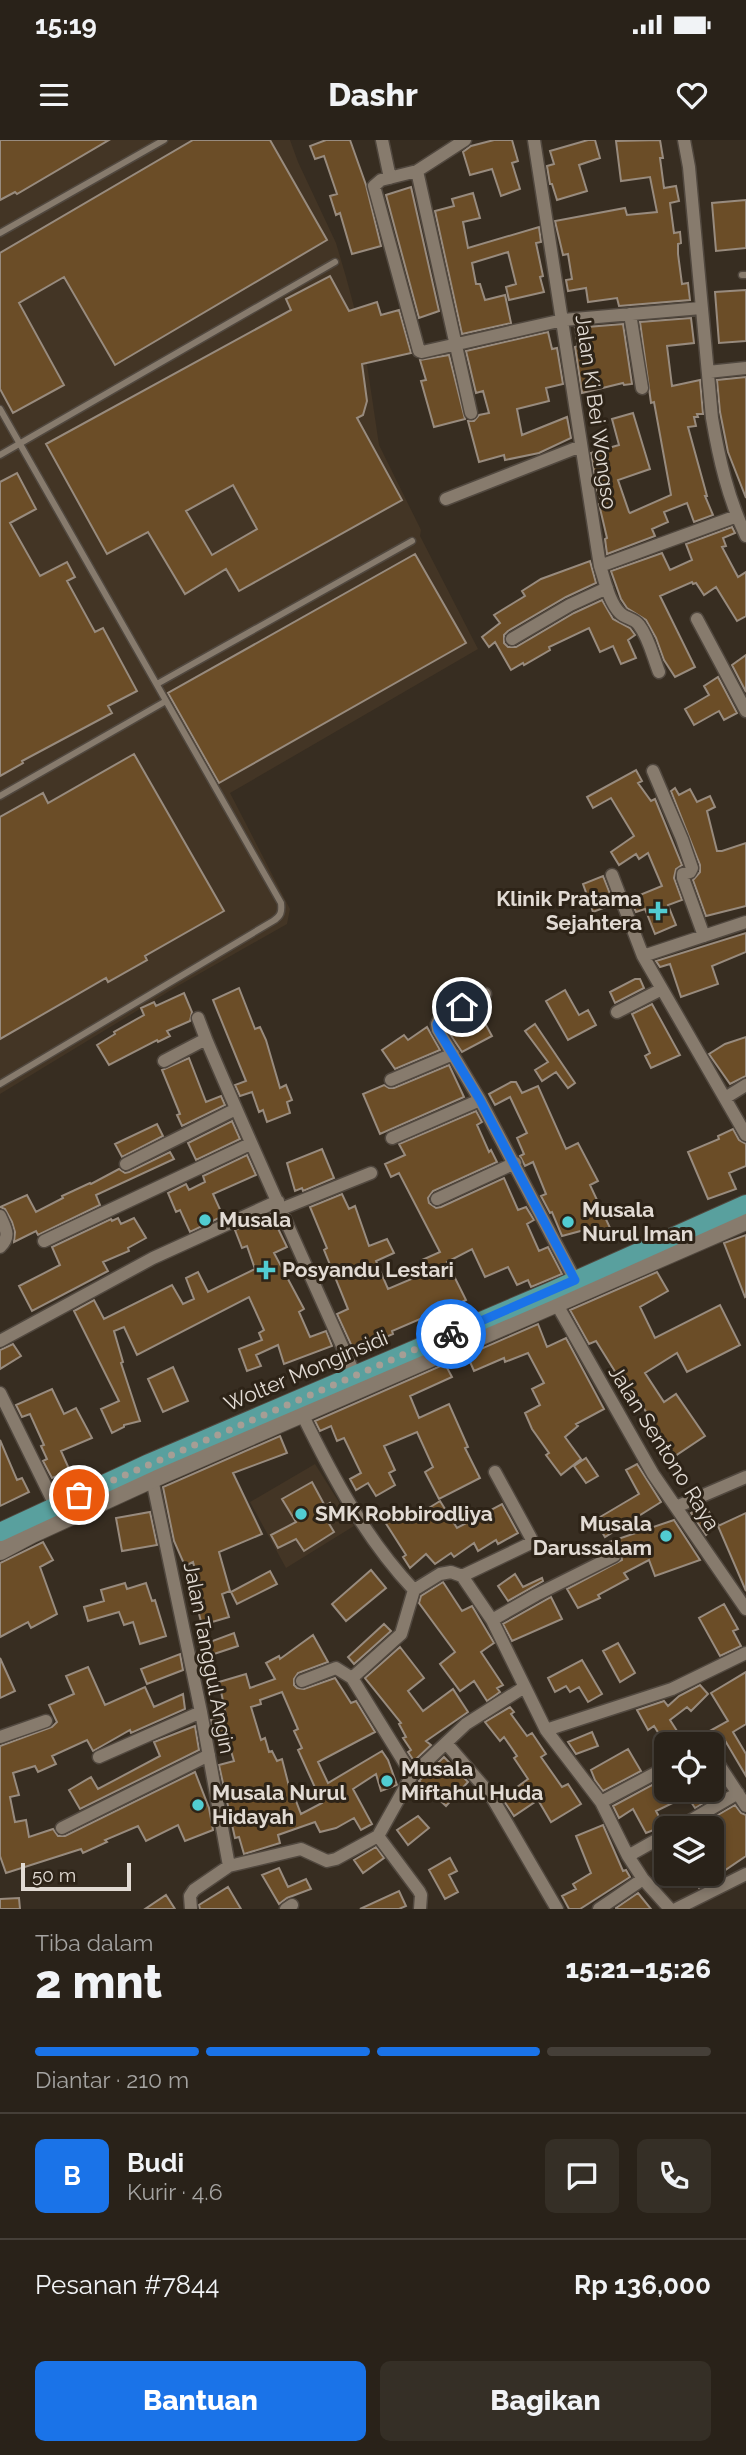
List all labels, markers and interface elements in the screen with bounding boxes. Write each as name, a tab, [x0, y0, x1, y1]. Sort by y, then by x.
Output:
text: 15:19	[35, 10, 97, 40]
icon: menu	[35, 76, 73, 114]
text: Dashr	[328, 76, 418, 113]
icon: heart	[673, 76, 711, 114]
street label: Jalan Ki Bei Wongso	[570, 313, 623, 511]
place label: Klinik Pratama Sejahtera	[496, 886, 642, 935]
marker: Klinik Pratama Sejahtera	[648, 901, 668, 921]
pin	[432, 977, 492, 1037]
icon: home	[443, 988, 481, 1026]
place label: Musala Nurul Iman	[582, 1197, 694, 1246]
place label: Musala	[219, 1207, 291, 1232]
marker: Musala	[197, 1212, 213, 1228]
marker: Musala Nurul Iman	[560, 1214, 576, 1230]
place label: Posyandu Lestari	[282, 1257, 454, 1282]
marker: Posyandu Lestari	[256, 1260, 276, 1280]
courier	[416, 1299, 486, 1369]
icon: bike	[432, 1315, 470, 1353]
street label: Wolter Monginsidi	[220, 1325, 391, 1416]
street label: Jalan Sentono Raya	[603, 1361, 725, 1535]
pin	[49, 1465, 109, 1525]
icon: bag	[60, 1476, 98, 1514]
place label: SMK Robbirodliya	[315, 1501, 493, 1526]
marker: SMK Robbirodliya	[293, 1506, 309, 1522]
place label: Musala Darussalam	[533, 1511, 652, 1560]
marker: Musala Darussalam	[658, 1528, 674, 1544]
street label: Jalan Tanggul Angin	[179, 1560, 240, 1756]
map controls	[654, 1732, 724, 1886]
button: locate	[654, 1732, 724, 1802]
place label: Musala Miftahul Huda	[401, 1756, 543, 1805]
marker: Musala Miftahul Huda	[379, 1773, 395, 1789]
place label: Musala Nurul Hidayah	[212, 1780, 346, 1829]
marker: Musala Nurul Hidayah	[190, 1797, 206, 1813]
button: layers	[654, 1816, 724, 1886]
scale bar	[21, 1860, 131, 1892]
text: 50 m	[32, 1864, 76, 1886]
text: Tiba dalam	[35, 1929, 153, 1956]
text: 15:21–15:26	[565, 1954, 711, 1984]
text: 2 mnt	[35, 1955, 162, 2009]
text: Diantar · 210 m	[35, 2066, 189, 2093]
button: chat	[545, 2139, 619, 2213]
button: phone	[637, 2139, 711, 2213]
text: Budi	[127, 2148, 184, 2178]
text: B	[63, 2161, 81, 2191]
text: Kurir · 4.6	[127, 2178, 223, 2205]
text: Pesanan #7844	[35, 2270, 219, 2300]
text: Rp 136,000	[574, 2270, 711, 2300]
button: Bantuan	[35, 2361, 366, 2441]
button: Bagikan	[380, 2361, 711, 2441]

